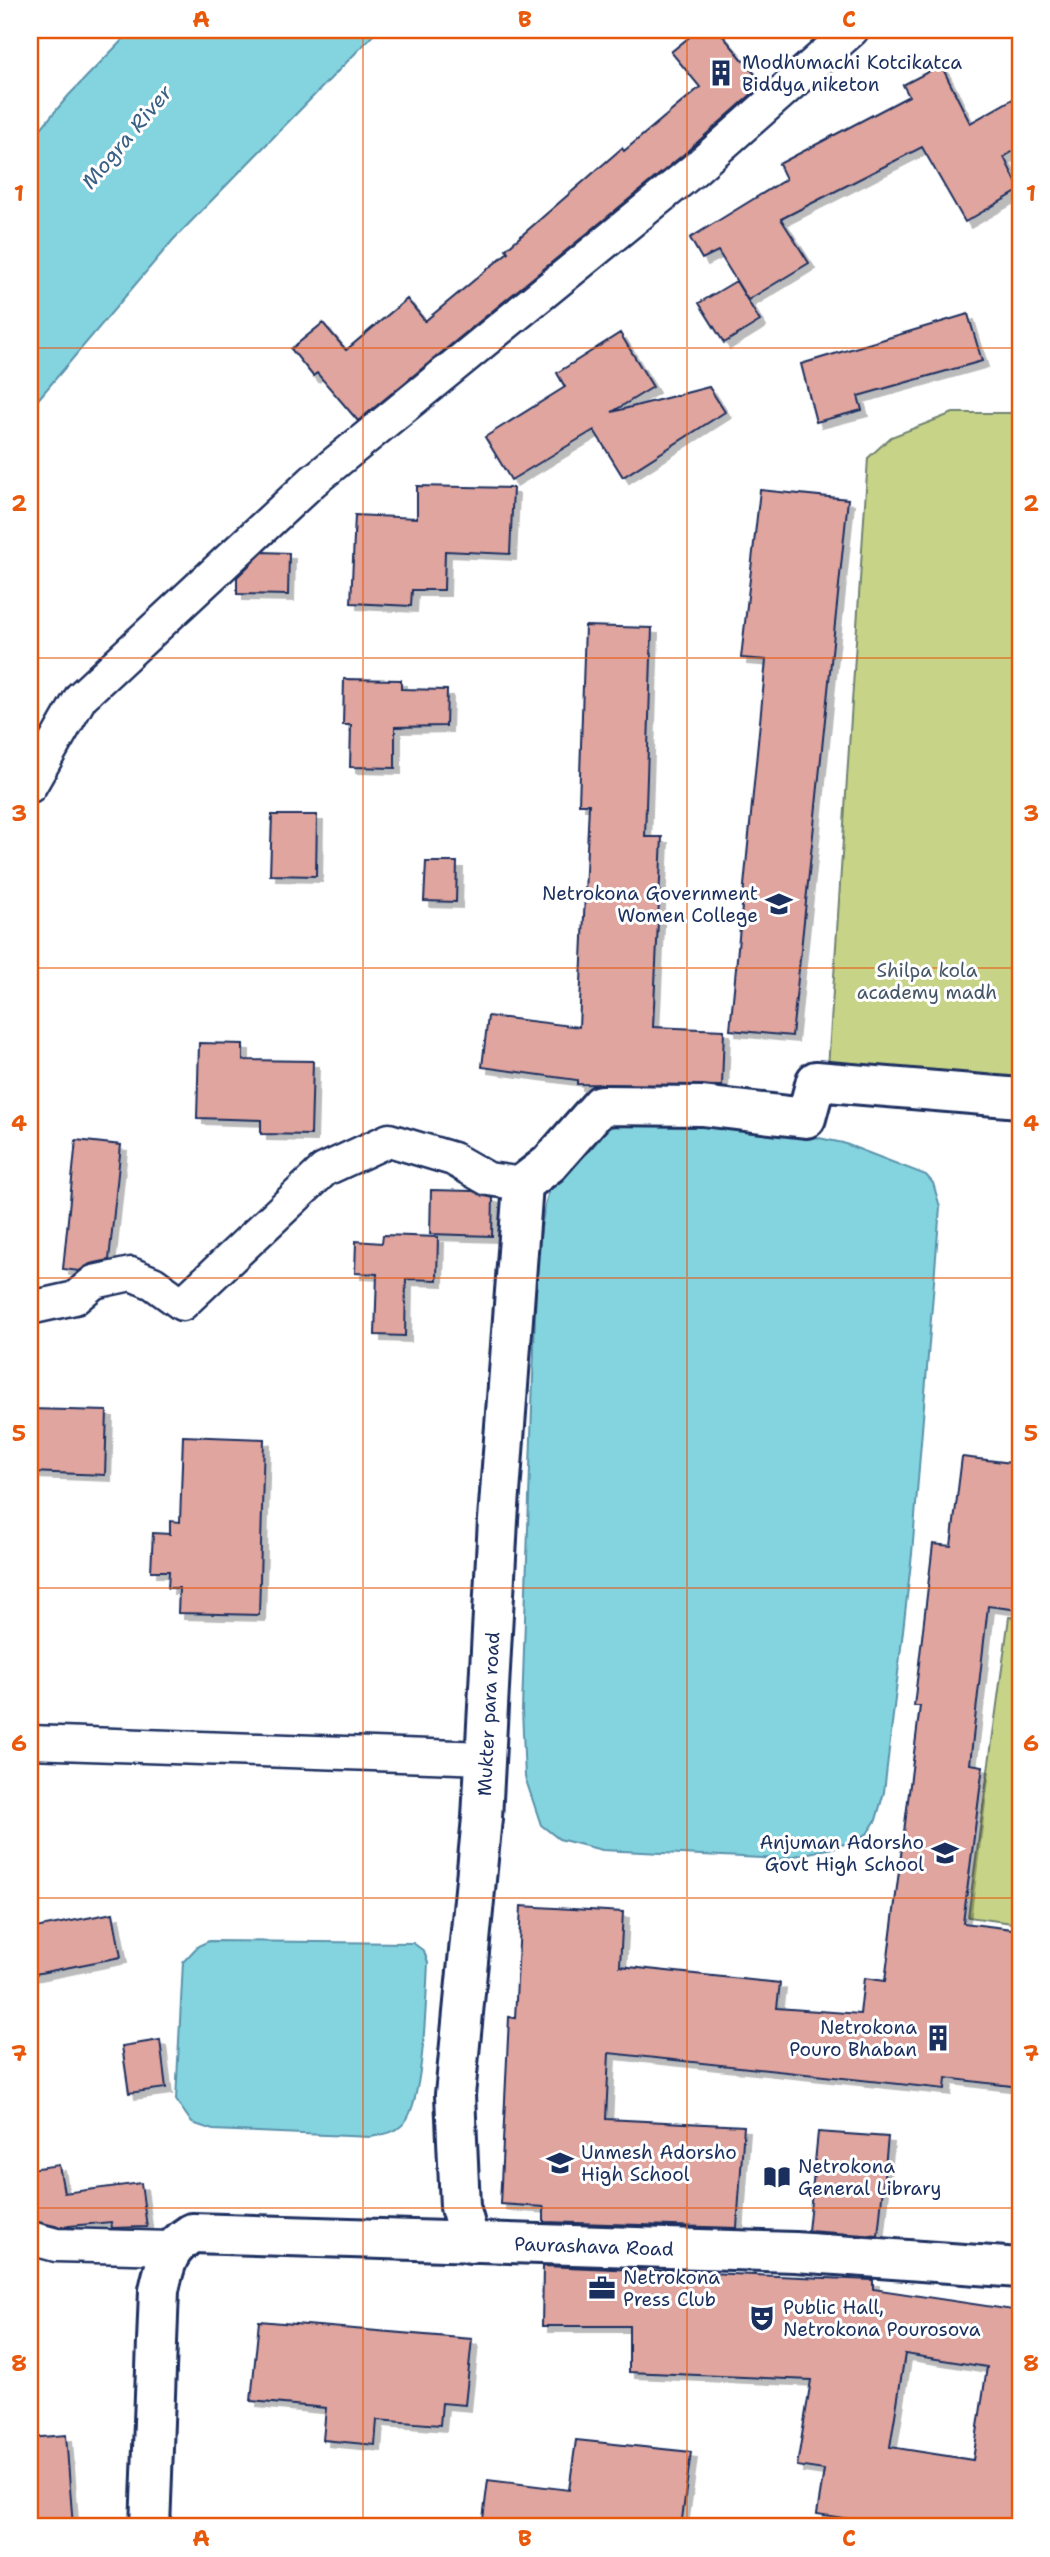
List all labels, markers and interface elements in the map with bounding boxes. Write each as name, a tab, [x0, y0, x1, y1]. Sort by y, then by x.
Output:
text: A	[192, 4, 210, 34]
text: B	[518, 4, 532, 34]
text: C	[842, 4, 856, 34]
place label: Modhumachi Kotcikatca Biddya niketon	[742, 50, 962, 97]
building icon: Modhumachi Kotcikatca Biddya niketon	[706, 58, 736, 88]
water label: Mogra River	[75, 78, 179, 195]
text: 1	[14, 178, 24, 208]
text: 1	[1026, 178, 1036, 208]
text: 2	[11, 488, 27, 518]
text: 2	[1023, 488, 1039, 518]
text: 3	[11, 798, 27, 828]
text: 3	[1023, 798, 1039, 828]
place label: Netrokona Government Women College	[542, 881, 758, 928]
school or university icon: Netrokona Government Women College	[764, 889, 794, 919]
park label: Shilpa kola academy madh	[857, 958, 997, 1005]
text: 4	[11, 1108, 27, 1138]
text: 4	[1023, 1108, 1039, 1138]
text: 5	[12, 1418, 26, 1448]
text: 5	[1024, 1418, 1038, 1448]
street label: Mukter para road	[472, 1631, 505, 1797]
text: 6	[11, 1728, 27, 1758]
text: 6	[1023, 1728, 1039, 1758]
place label: Anjuman Adorsho Govt High School	[759, 1830, 924, 1877]
school or university icon: Anjuman Adorsho Govt High School	[930, 1838, 960, 1868]
place label: Netrokona Pouro Bhaban	[789, 2015, 917, 2062]
building icon: Netrokona Pouro Bhaban	[923, 2023, 953, 2053]
text: 7	[11, 2038, 27, 2068]
text: 7	[1023, 2038, 1039, 2068]
place label: Unmesh Adorsho High School	[581, 2140, 737, 2187]
school or university icon: Unmesh Adorsho High School	[545, 2148, 575, 2178]
place label: Netrokona General Library	[798, 2154, 941, 2201]
library icon: Netrokona General Library	[762, 2162, 792, 2192]
street label: Paurashava Road	[514, 2231, 674, 2262]
place label: Netrokona Press Club	[623, 2265, 720, 2312]
office icon: Netrokona Press Club	[587, 2273, 617, 2303]
place label: Public Hall, Netrokona Pourosova	[783, 2295, 981, 2342]
theatre icon: Public Hall, Netrokona Pourosova	[747, 2303, 777, 2333]
text: 8	[11, 2348, 27, 2378]
text: 8	[1023, 2348, 1039, 2378]
text: A	[192, 2523, 210, 2553]
text: B	[518, 2523, 532, 2553]
text: C	[842, 2523, 856, 2553]

